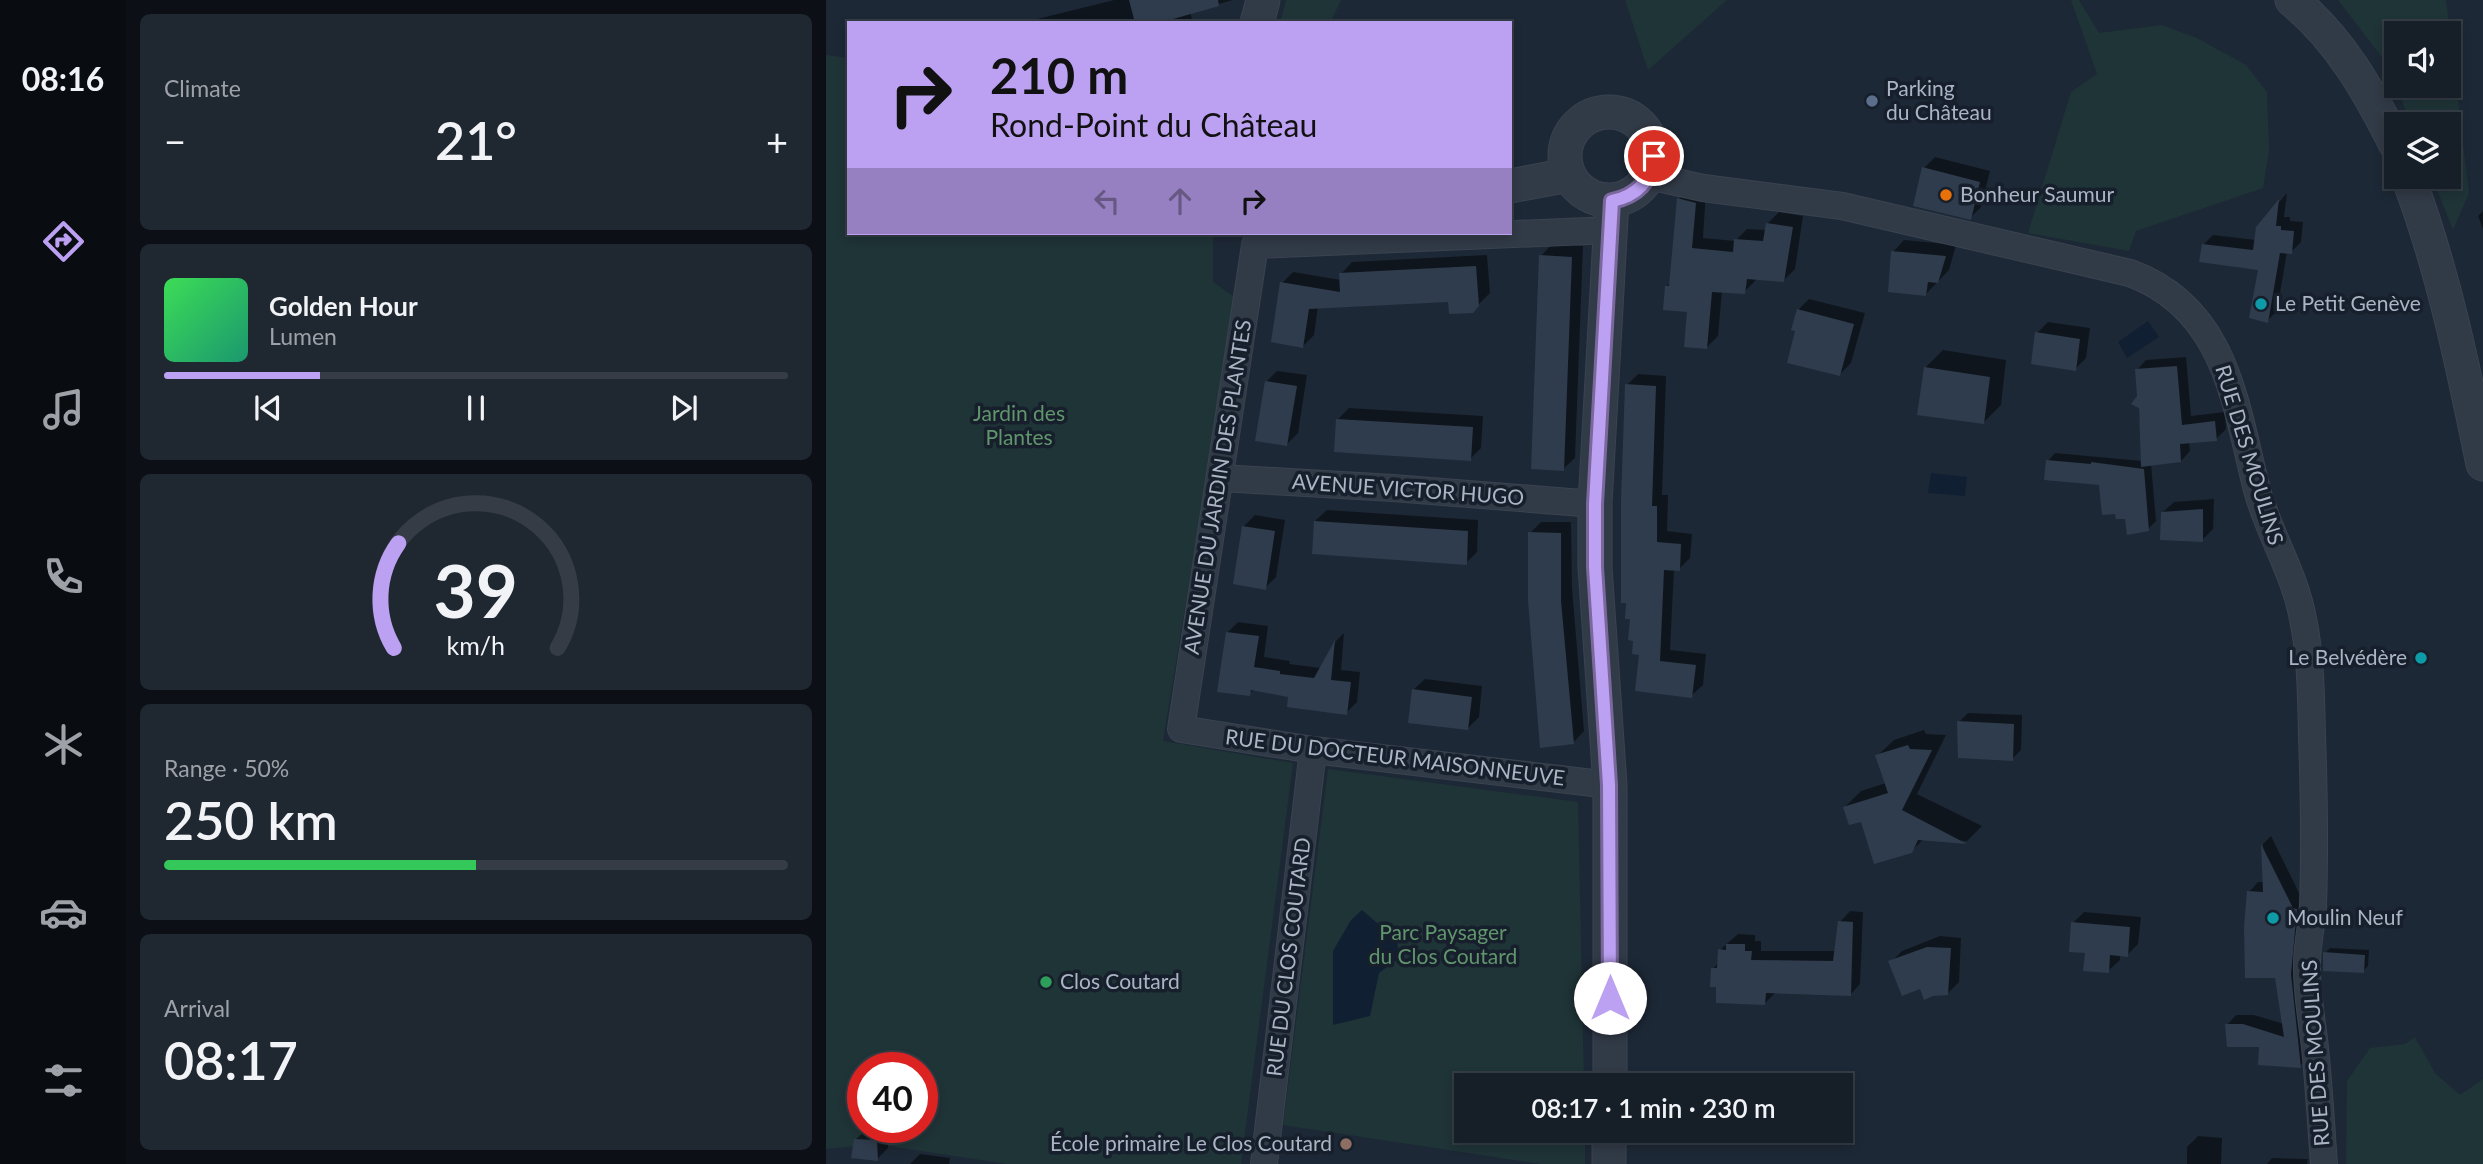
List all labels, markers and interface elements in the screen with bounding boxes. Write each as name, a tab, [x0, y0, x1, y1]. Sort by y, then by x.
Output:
map controls	[2384, 21, 2461, 189]
button: sound	[2384, 21, 2461, 98]
text: 210 m	[990, 46, 1128, 104]
icon: right	[875, 49, 966, 140]
text: 08:16	[22, 59, 104, 98]
text: Climate	[164, 74, 241, 102]
place label: Parking du Château	[1886, 75, 1992, 124]
marker: Parking du Château	[1864, 93, 1880, 109]
text: Rond-Point du Château	[990, 105, 1317, 144]
text: 21°	[435, 109, 517, 171]
button: layers	[2384, 112, 2461, 189]
text: −	[164, 118, 186, 164]
text: +	[766, 118, 788, 164]
pin	[1624, 126, 1684, 186]
icon: arrive	[1635, 137, 1673, 175]
place label: Bonheur Saumur	[1960, 181, 2115, 206]
icon: left	[1088, 182, 1126, 220]
icon: ahead	[1161, 182, 1199, 220]
icon: right	[1234, 182, 1272, 220]
marker: Bonheur Saumur	[1938, 187, 1954, 203]
icon: directions	[39, 217, 88, 266]
text: Golden Hour	[269, 290, 418, 322]
place label: Le Petit Genève	[2275, 290, 2421, 315]
marker: Le Petit Genève	[2253, 296, 2269, 312]
street label: AVENUE DU JARDIN DES PLANTES	[1178, 318, 1255, 656]
text: Lumen	[269, 322, 337, 350]
street label: RUE DES MOULINS	[2211, 362, 2290, 548]
icon: music	[39, 385, 88, 434]
icon: previous	[249, 389, 287, 427]
icon: pause	[457, 389, 495, 427]
icon: next	[665, 389, 703, 427]
park label: Jardin des Plantes	[973, 400, 1065, 449]
street label: AVENUE VICTOR HUGO	[1291, 468, 1525, 509]
text: 39	[434, 546, 518, 634]
icon: phone	[39, 552, 88, 601]
text: km/h	[447, 630, 505, 660]
place label: Le Belvédère	[2288, 644, 2407, 669]
marker: Le Belvédère	[2413, 650, 2429, 666]
icon: climate	[39, 720, 88, 769]
street label: RUE DU DOCTEUR MAISONNEUVE	[1224, 723, 1566, 790]
text: Range · 50%	[164, 754, 289, 782]
text: 250 km	[164, 789, 338, 851]
street label: RUE DU CLOS COUTARD	[1260, 836, 1315, 1078]
icon: car	[39, 888, 88, 937]
place label: Moulin Neuf	[2287, 904, 2403, 929]
marker: Moulin Neuf	[2265, 910, 2281, 926]
park label: Parc Paysager du Clos Coutard	[1369, 919, 1517, 968]
street label: RUE DES MOULINS	[2296, 959, 2333, 1147]
position arrow	[1573, 961, 1647, 1035]
place label: Clos Coutard	[1060, 968, 1180, 993]
marker: Clos Coutard	[1038, 974, 1054, 990]
text: Arrival	[164, 994, 230, 1022]
text: 08:17	[164, 1029, 298, 1091]
speed limit sign: 40	[847, 1052, 938, 1143]
icon: filters	[39, 1056, 88, 1105]
text: 08:17 · 1 min · 230 m	[1531, 1092, 1776, 1124]
place label: École primaire Le Clos Coutard	[1050, 1130, 1332, 1155]
marker: École primaire Le Clos Coutard	[1338, 1136, 1354, 1152]

